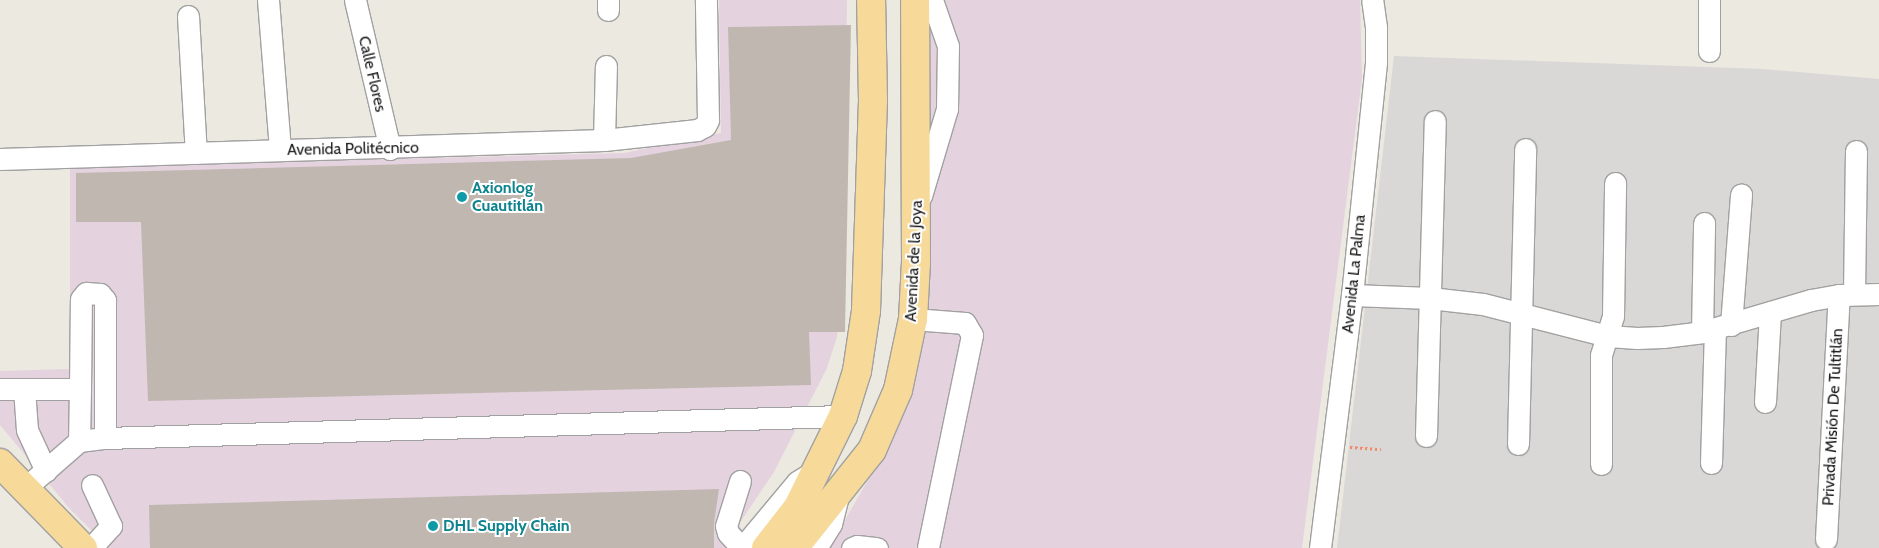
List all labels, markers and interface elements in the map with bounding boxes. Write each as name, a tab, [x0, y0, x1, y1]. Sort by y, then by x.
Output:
street label: Calle Flores	[354, 34, 390, 114]
street label: Avenida Politécnico	[287, 138, 419, 160]
place label: Axionlog Cuautitlán	[472, 178, 543, 216]
marker: Axionlog Cuautitlán	[456, 191, 468, 203]
street label: Avenida de la Joya	[901, 200, 927, 322]
street label: Avenida La Palma	[1338, 214, 1370, 334]
street label: Privada Misión De Tultitlán	[1819, 328, 1847, 506]
place label: DHL Supply Chain	[443, 516, 570, 536]
marker: DHL Supply Chain	[427, 520, 439, 532]

